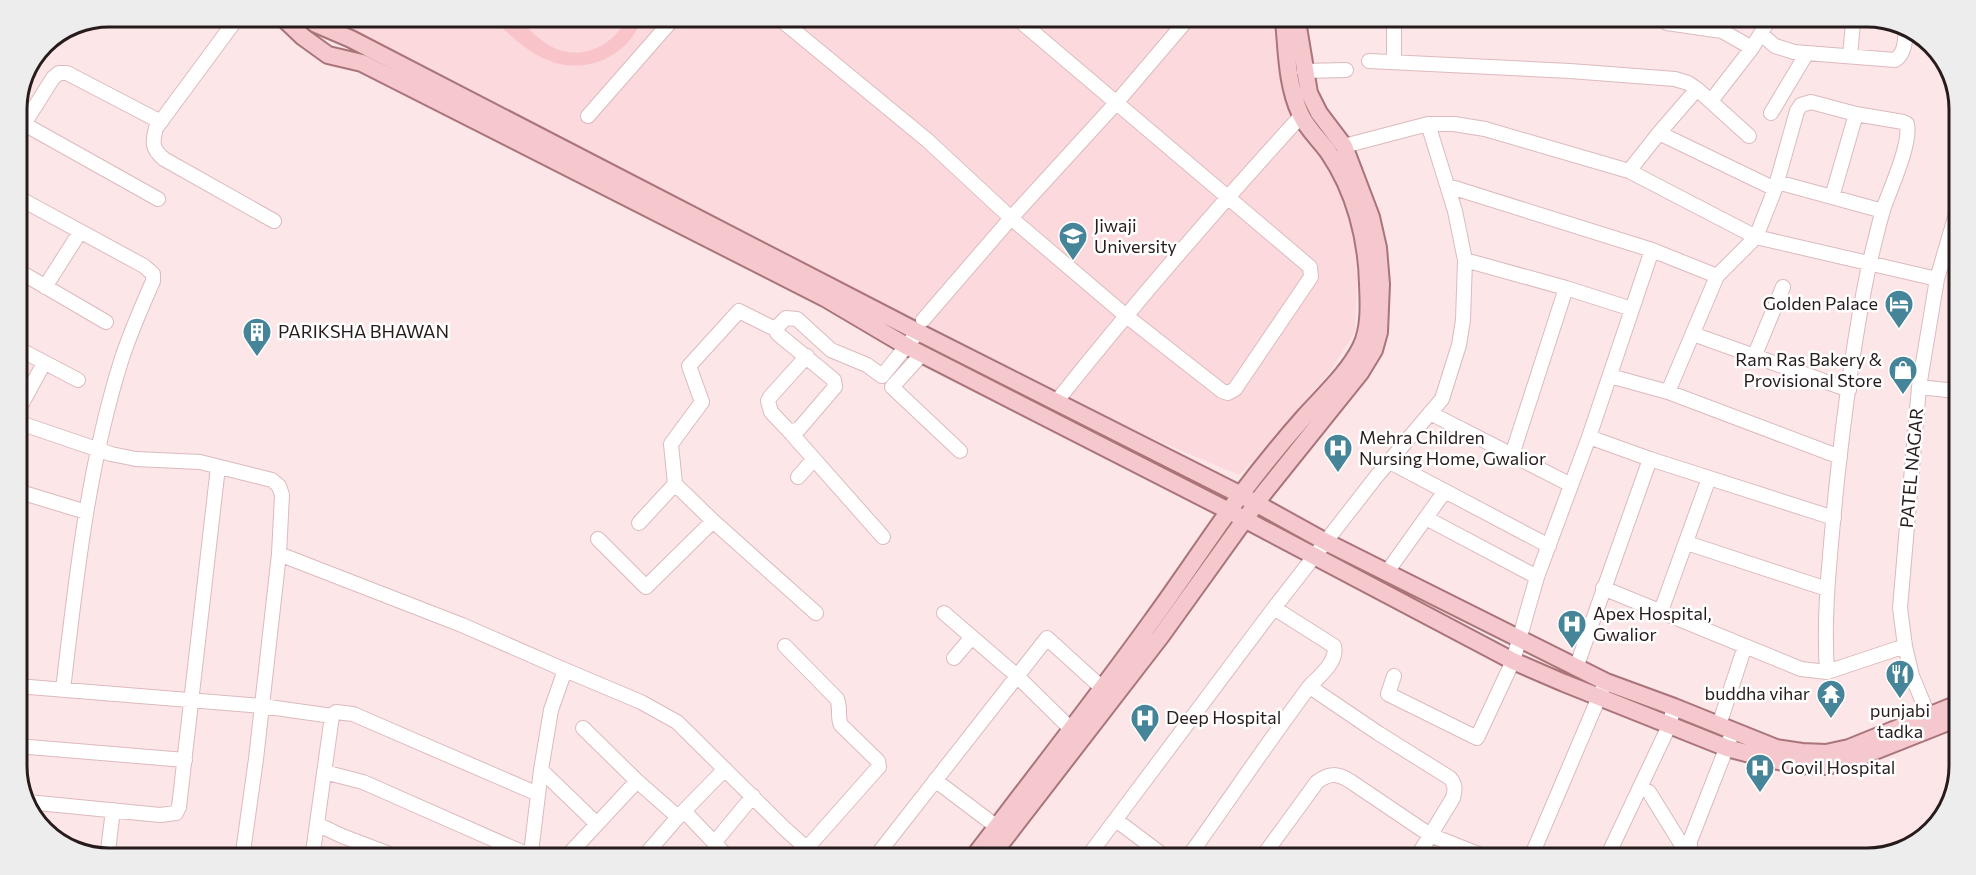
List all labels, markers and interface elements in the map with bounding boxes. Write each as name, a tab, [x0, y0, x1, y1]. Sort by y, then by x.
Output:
place label: Jiwaji University	[1094, 214, 1177, 257]
school or university icon: Jiwaji University	[1057, 220, 1089, 262]
hotel icon: Golden Palace	[1883, 288, 1915, 330]
place label: Golden Palace	[1763, 292, 1878, 314]
building icon: PARIKSHA BHAWAN	[241, 316, 273, 358]
place label: PARIKSHA BHAWAN	[278, 320, 449, 342]
place label: Ram Ras Bakery & Provisional Store	[1735, 348, 1882, 391]
shop icon: Ram Ras Bakery & Provisional Store	[1887, 354, 1919, 396]
street label: PATEL NAGAR	[1895, 407, 1927, 529]
place label: Mehra Children Nursing Home, Gwalior	[1359, 426, 1546, 469]
hospital icon: Mehra Children Nursing Home, Gwalior	[1322, 432, 1354, 474]
place label: Apex Hospital, Gwalior	[1593, 602, 1712, 645]
hospital icon: Apex Hospital, Gwalior	[1556, 608, 1588, 650]
restaurant icon: punjabi tadka	[1884, 658, 1916, 700]
temple icon: buddha vihar	[1815, 678, 1847, 720]
place label: buddha vihar	[1705, 682, 1810, 704]
place label: punjabi tadka	[1870, 699, 1930, 742]
hospital icon: Deep Hospital	[1129, 702, 1161, 744]
place label: Deep Hospital	[1166, 706, 1281, 728]
hospital icon: Govil Hospital	[1744, 752, 1776, 794]
place label: Govil Hospital	[1781, 756, 1895, 778]

